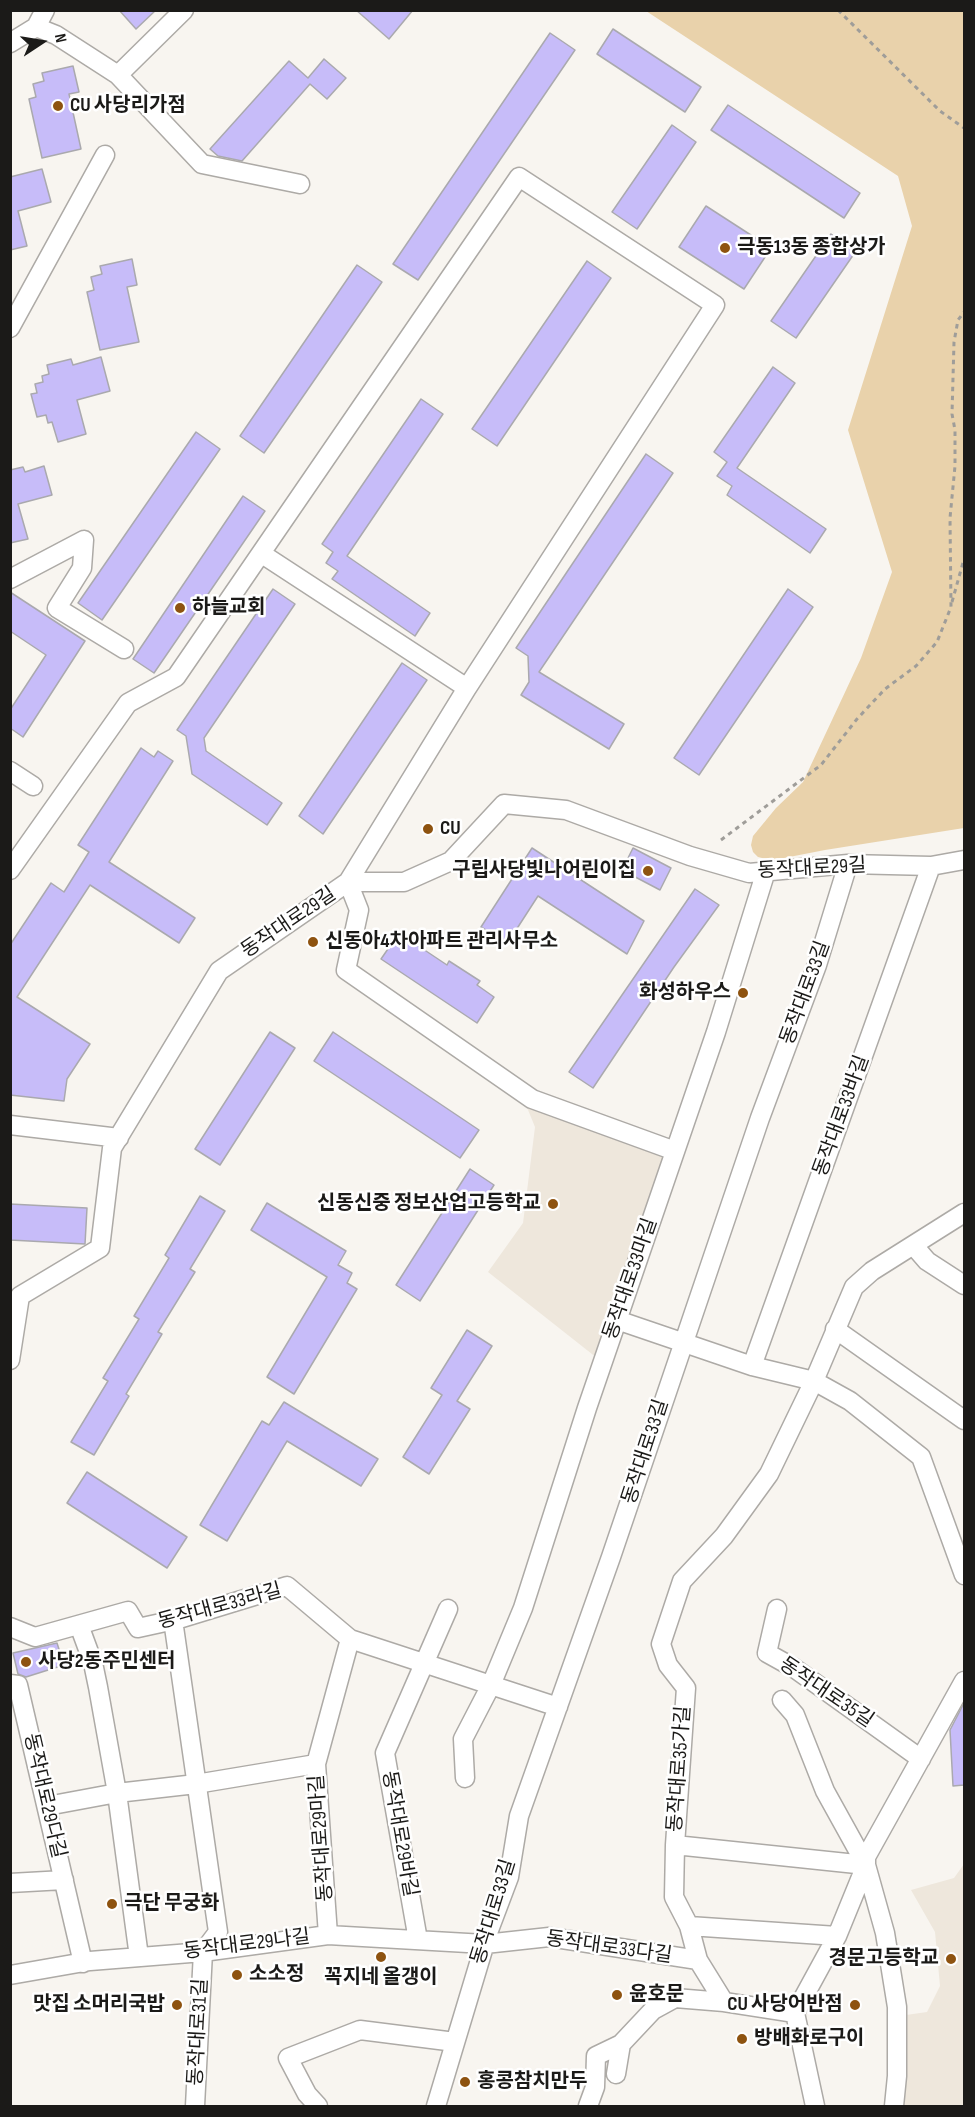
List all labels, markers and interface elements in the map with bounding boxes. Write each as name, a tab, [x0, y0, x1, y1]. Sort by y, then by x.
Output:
north arrow	[12, 12, 72, 72]
text: N	[50, 32, 70, 44]
place label: CU 사당리가점	[70, 94, 186, 118]
marker: CU 사당리가점	[51, 99, 65, 113]
place label: 극동13동 종합상가	[737, 236, 886, 260]
marker: 극동13동 종합상가	[718, 241, 732, 255]
place label: 하늘교회	[192, 596, 266, 620]
marker: 하늘교회	[173, 601, 187, 615]
place label: CU	[440, 817, 461, 841]
marker: CU	[421, 822, 435, 836]
street label: 동작대로29길	[757, 854, 867, 884]
place label: 구립사당빛나어린이집	[452, 859, 636, 883]
marker: 구립사당빛나어린이집	[641, 864, 655, 878]
street label: 동작대로29길	[237, 883, 341, 963]
place label: 신동아4차아파트 관리사무소	[325, 930, 558, 954]
marker: 신동아4차아파트 관리사무소	[306, 935, 320, 949]
street label: 동작대로33길	[776, 938, 836, 1048]
place label: 화성하우스	[639, 981, 731, 1005]
marker: 화성하우스	[736, 986, 750, 1000]
street label: 동작대로33바길	[809, 1052, 875, 1180]
place label: 신동신중 정보산업고등학교	[317, 1192, 541, 1216]
marker: 신동신중 정보산업고등학교	[546, 1197, 560, 1211]
street label: 동작대로33마길	[599, 1215, 663, 1343]
street label: 동작대로33길	[618, 1397, 674, 1507]
street label: 동작대로33라길	[155, 1579, 285, 1635]
place label: 사당2동주민센터	[38, 1650, 176, 1674]
street label: 동작대로35길	[774, 1653, 878, 1733]
marker: 사당2동주민센터	[19, 1655, 33, 1669]
street label: 동작대로35가길	[664, 1705, 696, 1833]
street label: 동작대로29다길	[18, 1731, 70, 1861]
street label: 동작대로29바길	[376, 1769, 422, 1899]
street label: 동작대로29마길	[306, 1774, 338, 1902]
street label: 동작대로33길	[467, 1856, 521, 1968]
place label: 극단 무궁화	[124, 1892, 219, 1916]
marker: 극단 무궁화	[105, 1897, 119, 1911]
street label: 동작대로29나길	[182, 1925, 312, 1965]
street label: 동작대로33다길	[544, 1927, 674, 1969]
place label: 경문고등학교	[829, 1947, 939, 1971]
marker: 꼭지네 올갱이	[374, 1950, 388, 1964]
marker: 경문고등학교	[944, 1952, 958, 1966]
place label: 소소정	[249, 1963, 304, 1987]
place label: 꼭지네 올갱이	[324, 1966, 438, 1990]
marker: 소소정	[230, 1968, 244, 1982]
street label: 동작대로31길	[184, 1978, 214, 2086]
place label: 윤호문	[629, 1983, 684, 2007]
marker: 윤호문	[610, 1988, 624, 2002]
place label: 맛집 소머리국밥	[33, 1993, 165, 2017]
place label: CU 사당어반점	[727, 1993, 843, 2017]
marker: 맛집 소머리국밥	[170, 1998, 184, 2012]
marker: CU 사당어반점	[848, 1998, 862, 2012]
place label: 방배화로구이	[754, 2027, 864, 2051]
marker: 방배화로구이	[735, 2032, 749, 2046]
place label: 홍콩참치만두	[477, 2070, 587, 2094]
marker: 홍콩참치만두	[458, 2075, 472, 2089]

